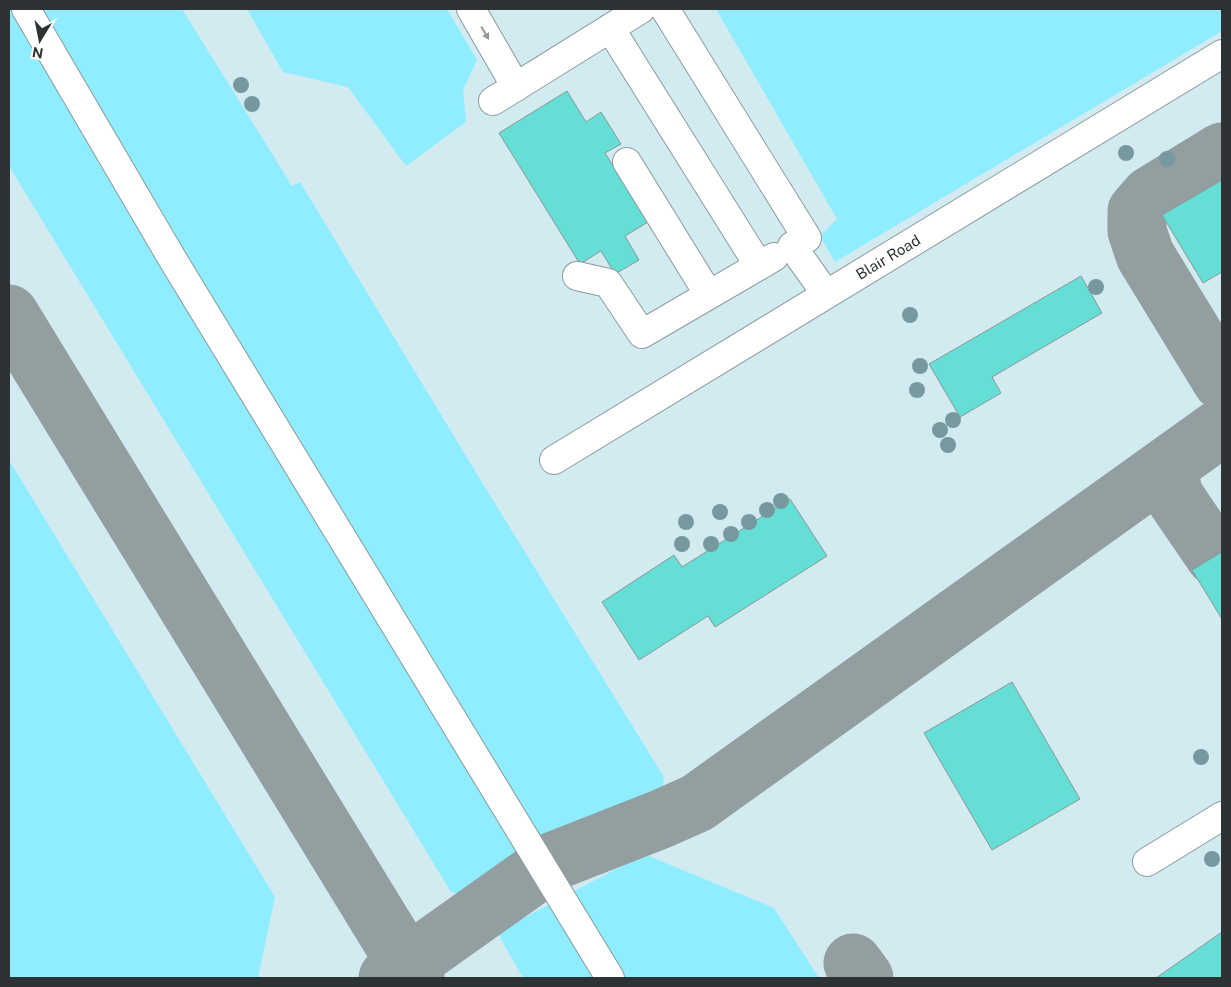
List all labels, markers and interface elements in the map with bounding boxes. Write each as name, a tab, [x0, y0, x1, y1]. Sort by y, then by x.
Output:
north arrow	[15, 15, 65, 65]
one-way arrow	[481, 27, 490, 40]
text: N	[31, 44, 45, 62]
street label: Blair Road	[853, 231, 923, 283]

